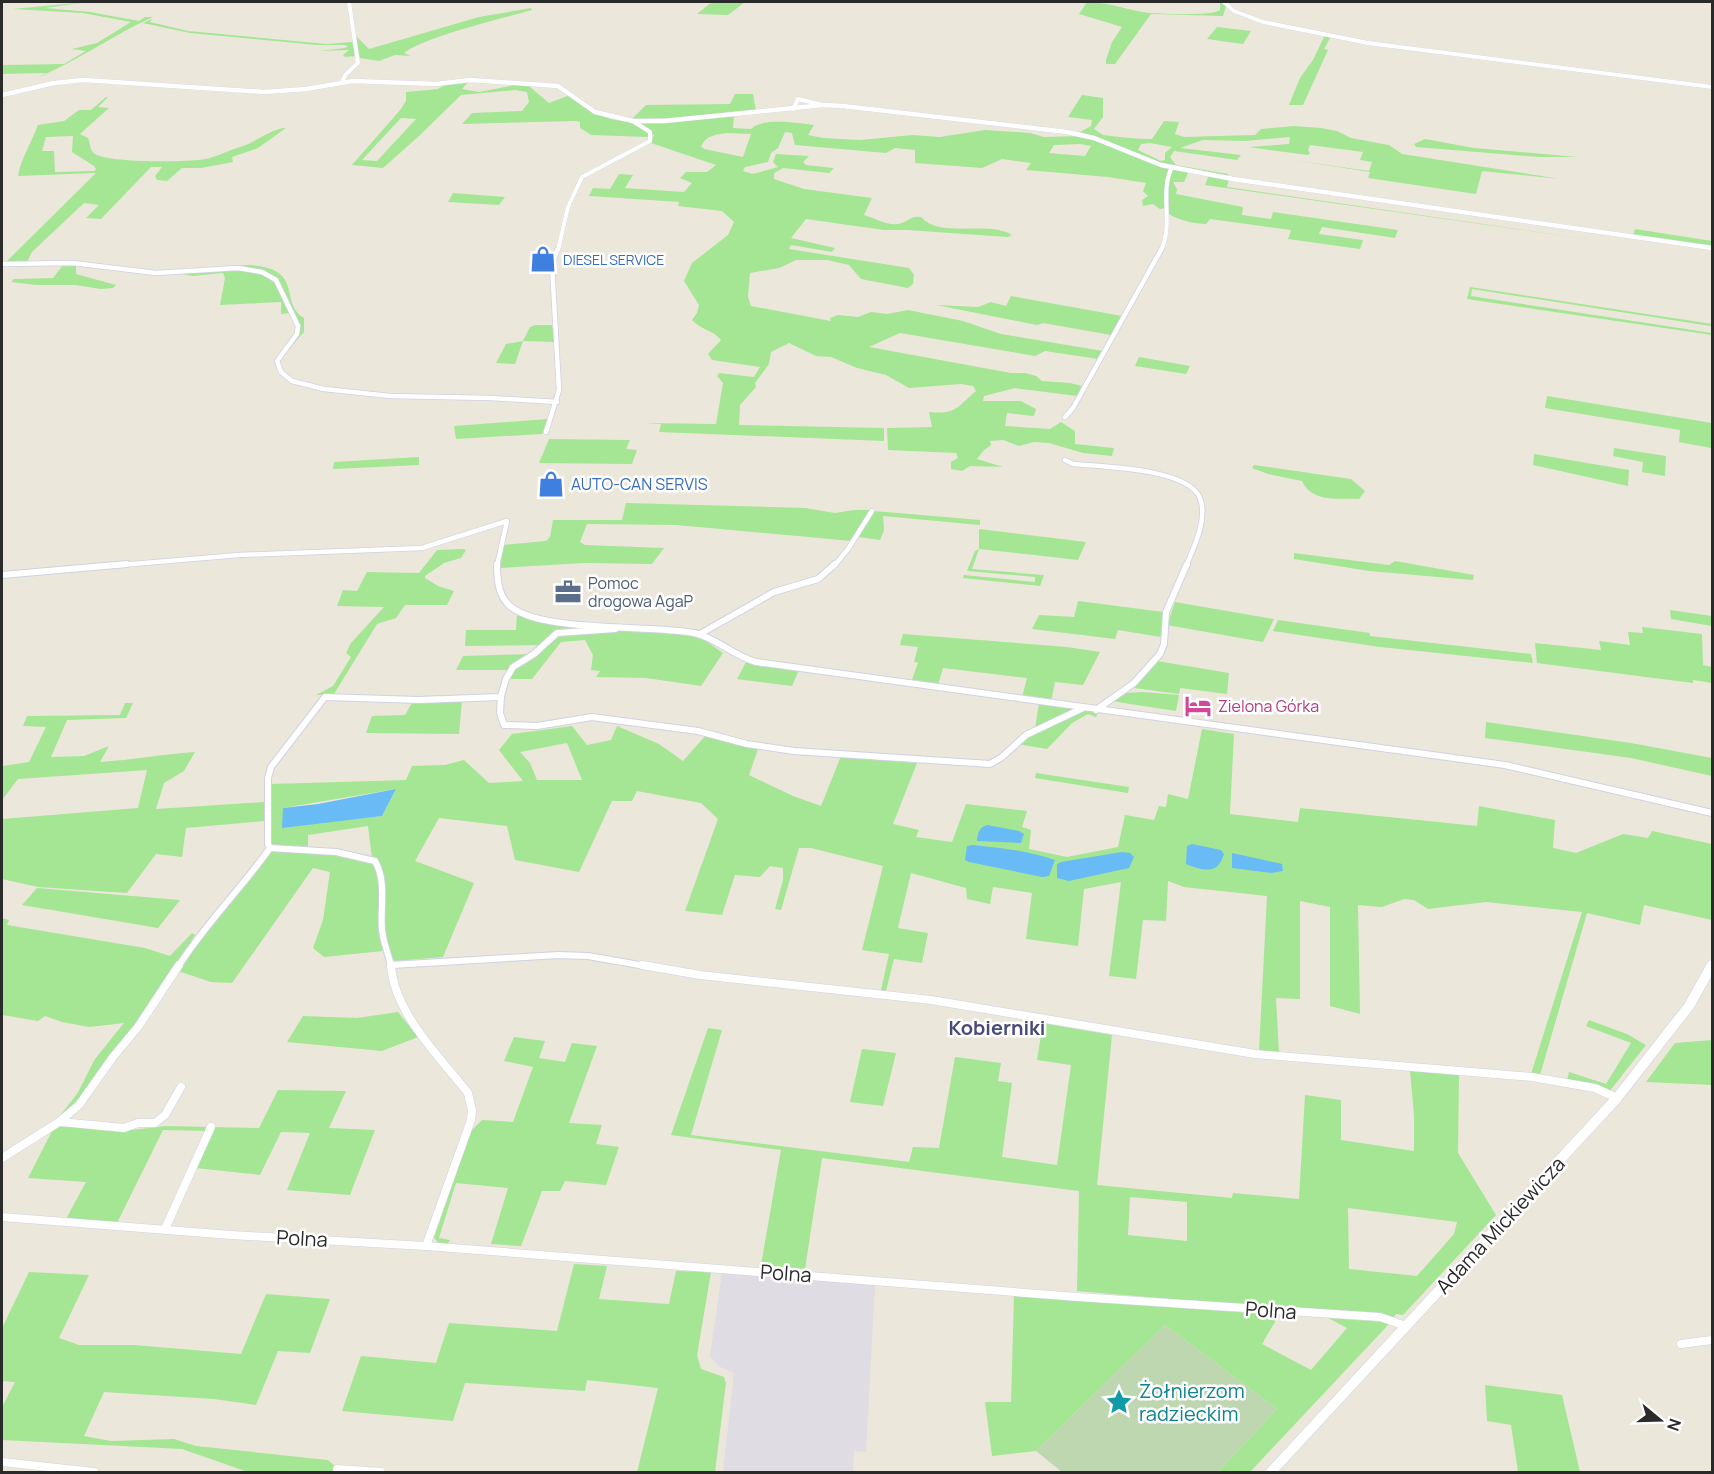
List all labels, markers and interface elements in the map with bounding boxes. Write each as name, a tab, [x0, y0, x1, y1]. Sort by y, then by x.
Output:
shop icon: DIESEL SERVICE	[528, 244, 558, 274]
place label: DIESEL SERVICE	[563, 250, 664, 269]
shop icon: AUTO-CAN SERVIS	[536, 469, 566, 499]
place label: AUTO-CAN SERVIS	[571, 473, 708, 495]
place label: Pomoc drogowa AgaP	[588, 572, 694, 612]
office icon: Pomoc drogowa AgaP	[553, 577, 583, 607]
hotel icon: Zielona Górka	[1183, 691, 1213, 721]
place label: Zielona Górka	[1218, 695, 1319, 717]
district label: Kobierniki	[949, 1014, 1045, 1041]
street label: Adama Mickiewicza	[1429, 1151, 1571, 1299]
street label: Polna	[276, 1223, 328, 1253]
street label: Polna	[759, 1258, 813, 1288]
street label: Polna	[1244, 1295, 1298, 1325]
place label: Żołnierzom radzieckim	[1139, 1377, 1245, 1427]
place icon: Żołnierzom radzieckim	[1104, 1387, 1134, 1417]
north arrow	[1630, 1390, 1690, 1450]
text: N	[1662, 1416, 1686, 1434]

